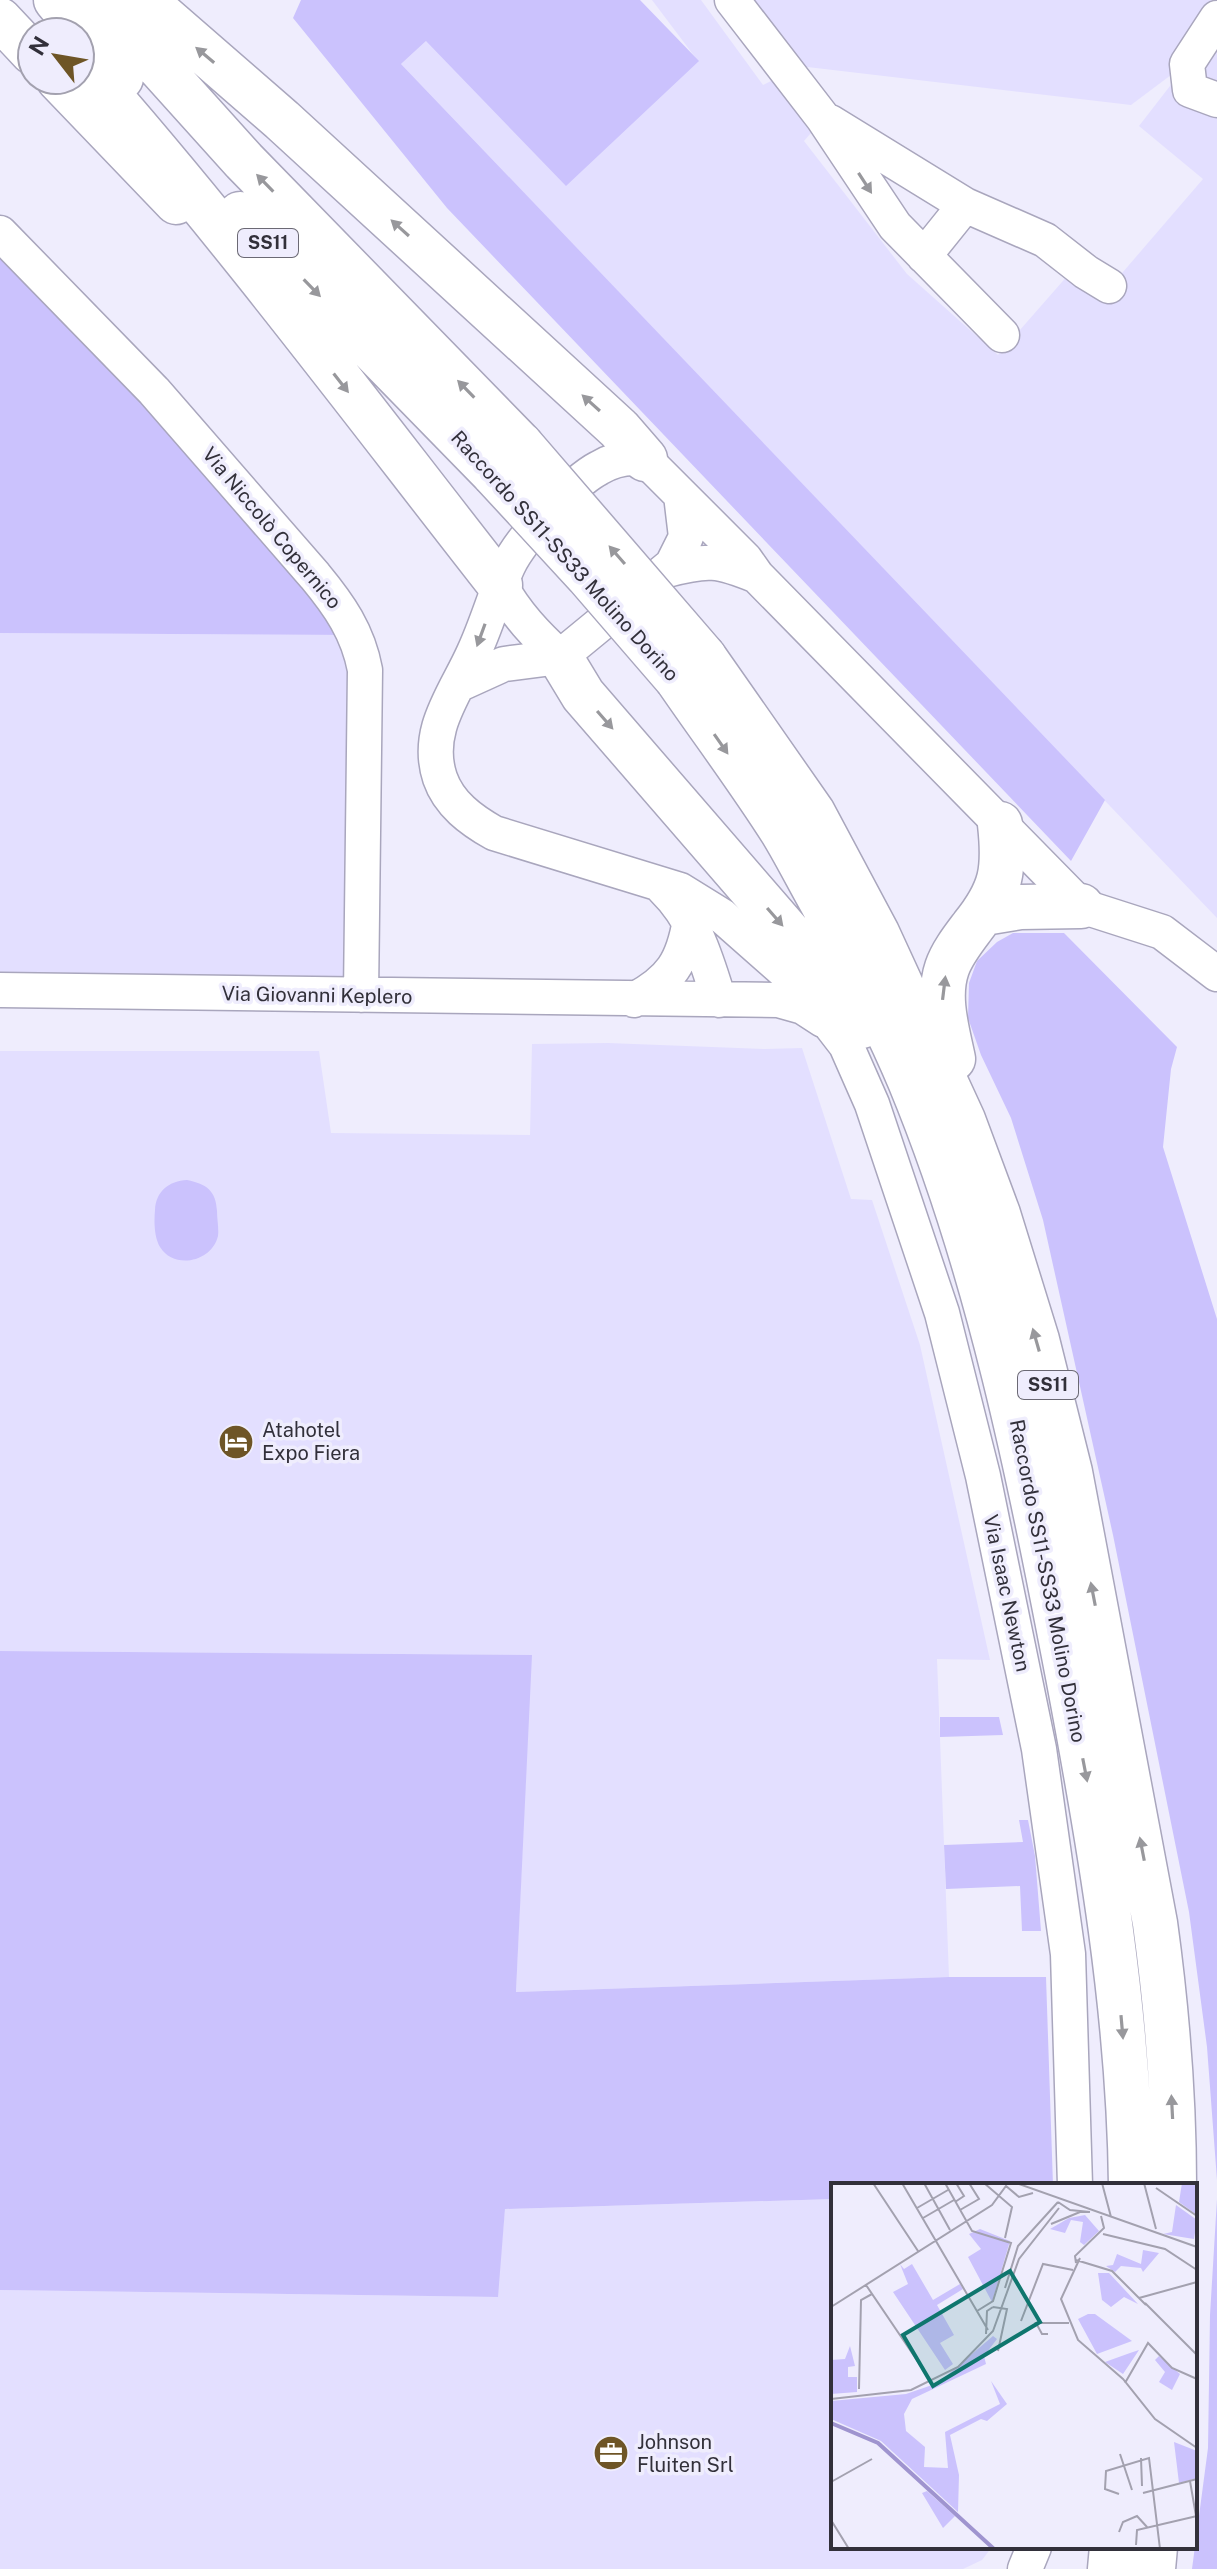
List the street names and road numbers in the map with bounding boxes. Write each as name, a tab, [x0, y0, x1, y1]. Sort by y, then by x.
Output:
road number: SS11	[238, 229, 298, 257]
street label: Raccordo SS11-SS33 Molino Dorino	[446, 426, 684, 686]
street label: Via Niccolò Copernico	[197, 442, 347, 614]
street label: Via Giovanni Keplero	[221, 981, 413, 1009]
road number: SS11	[1018, 1371, 1078, 1399]
street label: Raccordo SS11-SS33 Molino Dorino	[1005, 1417, 1091, 1745]
street label: Via Isaac Newton	[979, 1512, 1035, 1674]

